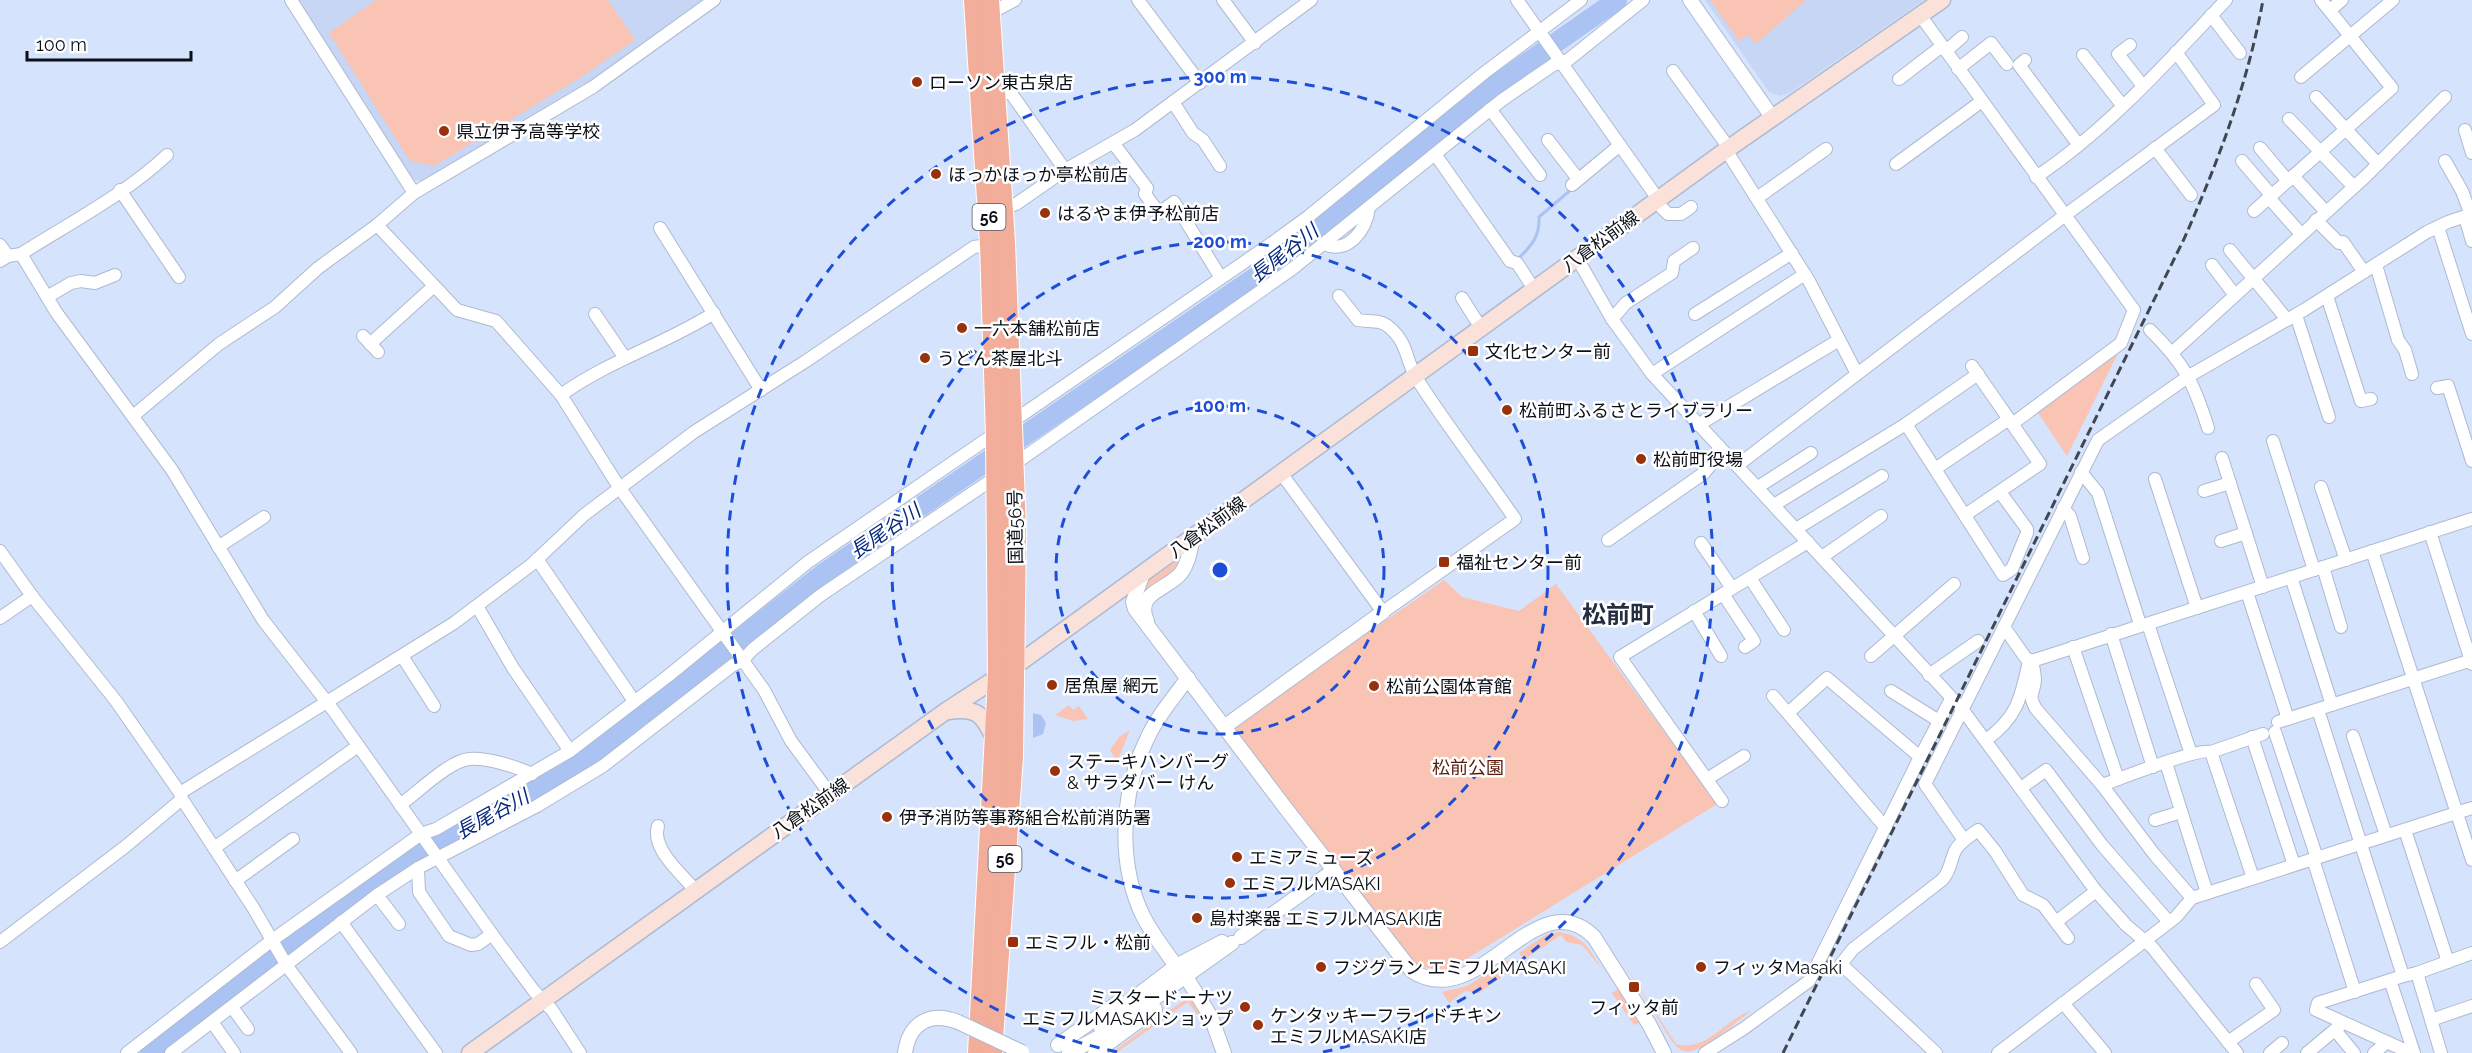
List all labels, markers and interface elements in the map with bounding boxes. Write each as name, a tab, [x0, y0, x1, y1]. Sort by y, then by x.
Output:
scale bar	[27, 24, 190, 62]
text: 100 m	[36, 34, 87, 55]
text: 300 m	[1193, 66, 1247, 87]
place label: ローソン東古泉店	[929, 72, 1073, 93]
marker: ローソン東古泉店	[910, 75, 924, 89]
place label: 県立伊予高等学校	[456, 121, 600, 142]
marker: 県立伊予高等学校	[437, 124, 451, 138]
place label: ほっかほっか亭松前店	[948, 164, 1128, 185]
marker: ほっかほっか亭松前店	[929, 167, 943, 181]
place label: はるやま伊予松前店	[1057, 203, 1219, 224]
road number: 56	[972, 204, 1006, 230]
marker: はるやま伊予松前店	[1038, 206, 1052, 220]
street label: 八倉松前線	[1557, 206, 1643, 276]
water label: 長尾谷川	[1245, 218, 1324, 287]
text: 200 m	[1193, 231, 1247, 252]
place label: 一六本舗松前店	[974, 318, 1100, 339]
marker: 一六本舗松前店	[955, 321, 969, 335]
place label: 文化センター前	[1485, 341, 1611, 362]
marker: 文化センター前	[1466, 344, 1480, 358]
place label: うどん茶屋北斗	[937, 348, 1063, 369]
marker: うどん茶屋北斗	[918, 351, 932, 365]
text: 100 m	[1194, 395, 1246, 416]
place label: 松前町ふるさとライブラリー	[1519, 400, 1753, 421]
marker: 松前町ふるさとライブラリー	[1500, 403, 1514, 417]
place label: 松前町役場	[1653, 449, 1743, 470]
marker: 松前町役場	[1634, 452, 1648, 466]
street label: 国道56号	[1004, 489, 1026, 565]
street label: 八倉松前線	[1164, 492, 1250, 562]
water label: 長尾谷川	[845, 498, 927, 563]
place label: 福祉センター前	[1456, 552, 1582, 573]
marker: 福祉センター前	[1437, 555, 1451, 569]
centre of rings	[1210, 560, 1230, 580]
district label: 松前町	[1582, 600, 1654, 629]
place label: 居魚屋 網元	[1064, 675, 1159, 696]
place label: 松前公園体育館	[1386, 676, 1512, 697]
marker: 居魚屋 網元	[1045, 678, 1059, 692]
marker: 松前公園体育館	[1367, 679, 1381, 693]
place label: ステーキハンバーグ & サラダバー けん	[1067, 751, 1229, 793]
park label: 松前公園	[1432, 757, 1504, 778]
marker: ステーキハンバーグ & サラダバー けん	[1048, 764, 1062, 778]
street label: 八倉松前線	[767, 774, 853, 842]
water label: 長尾谷川	[451, 783, 535, 844]
place label: 伊予消防等事務組合松前消防署	[899, 807, 1151, 828]
marker: 伊予消防等事務組合松前消防署	[880, 810, 894, 824]
road number: 56	[988, 846, 1022, 872]
place label: エミアミューズ	[1249, 847, 1374, 868]
marker: エミアミューズ	[1230, 850, 1244, 864]
place label: エミフルMASAKI	[1242, 873, 1381, 894]
marker: エミフルMASAKI	[1223, 876, 1237, 890]
place label: 島村楽器 エミフルMASAKI店	[1209, 908, 1442, 929]
marker: 島村楽器 エミフルMASAKI店	[1190, 911, 1204, 925]
place label: エミフル・松前	[1025, 932, 1151, 953]
marker: エミフル・松前	[1006, 935, 1020, 949]
place label: フジグラン エミフルMASAKI	[1333, 957, 1566, 978]
place label: フィッタMasaki	[1713, 957, 1842, 978]
marker: フジグラン エミフルMASAKI	[1314, 960, 1328, 974]
marker: フィッタMasaki	[1694, 960, 1708, 974]
marker: フィッタ前	[1627, 980, 1641, 994]
place label: ミスタードーナツ エミフルMASAKIショップ	[1022, 987, 1233, 1029]
place label: フィッタ前	[1589, 997, 1679, 1018]
marker: ミスタードーナツ エミフルMASAKIショップ	[1238, 1000, 1252, 1014]
place label: ケンタッキーフライドチキン エミフルMASAKI店	[1270, 1005, 1502, 1047]
marker: ケンタッキーフライドチキン エミフルMASAKI店	[1251, 1018, 1265, 1032]

